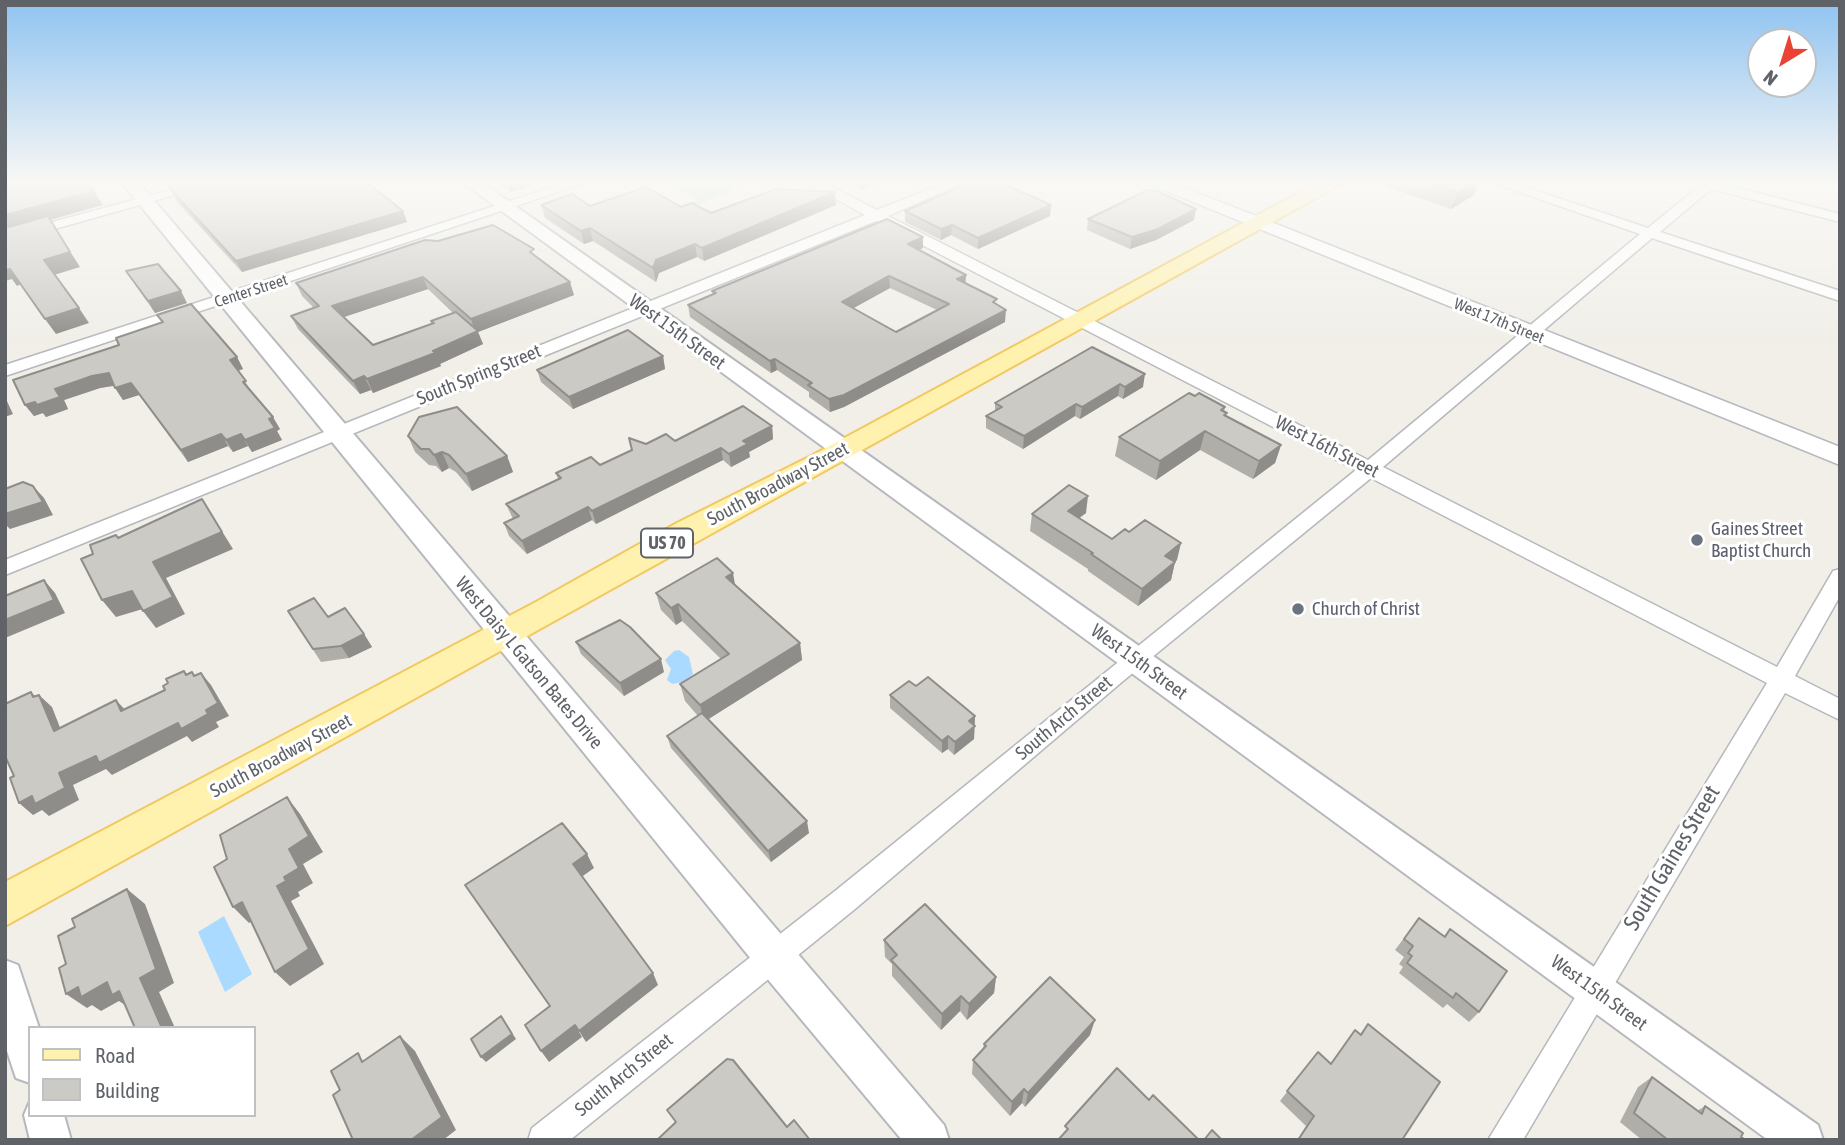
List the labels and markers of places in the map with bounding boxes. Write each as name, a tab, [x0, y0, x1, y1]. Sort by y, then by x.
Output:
place label: Gaines Street Baptist Church	[1711, 518, 1811, 562]
marker: Gaines Street Baptist Church	[1689, 532, 1705, 548]
place label: Church of Christ	[1312, 598, 1420, 620]
marker: Church of Christ	[1290, 601, 1306, 617]

